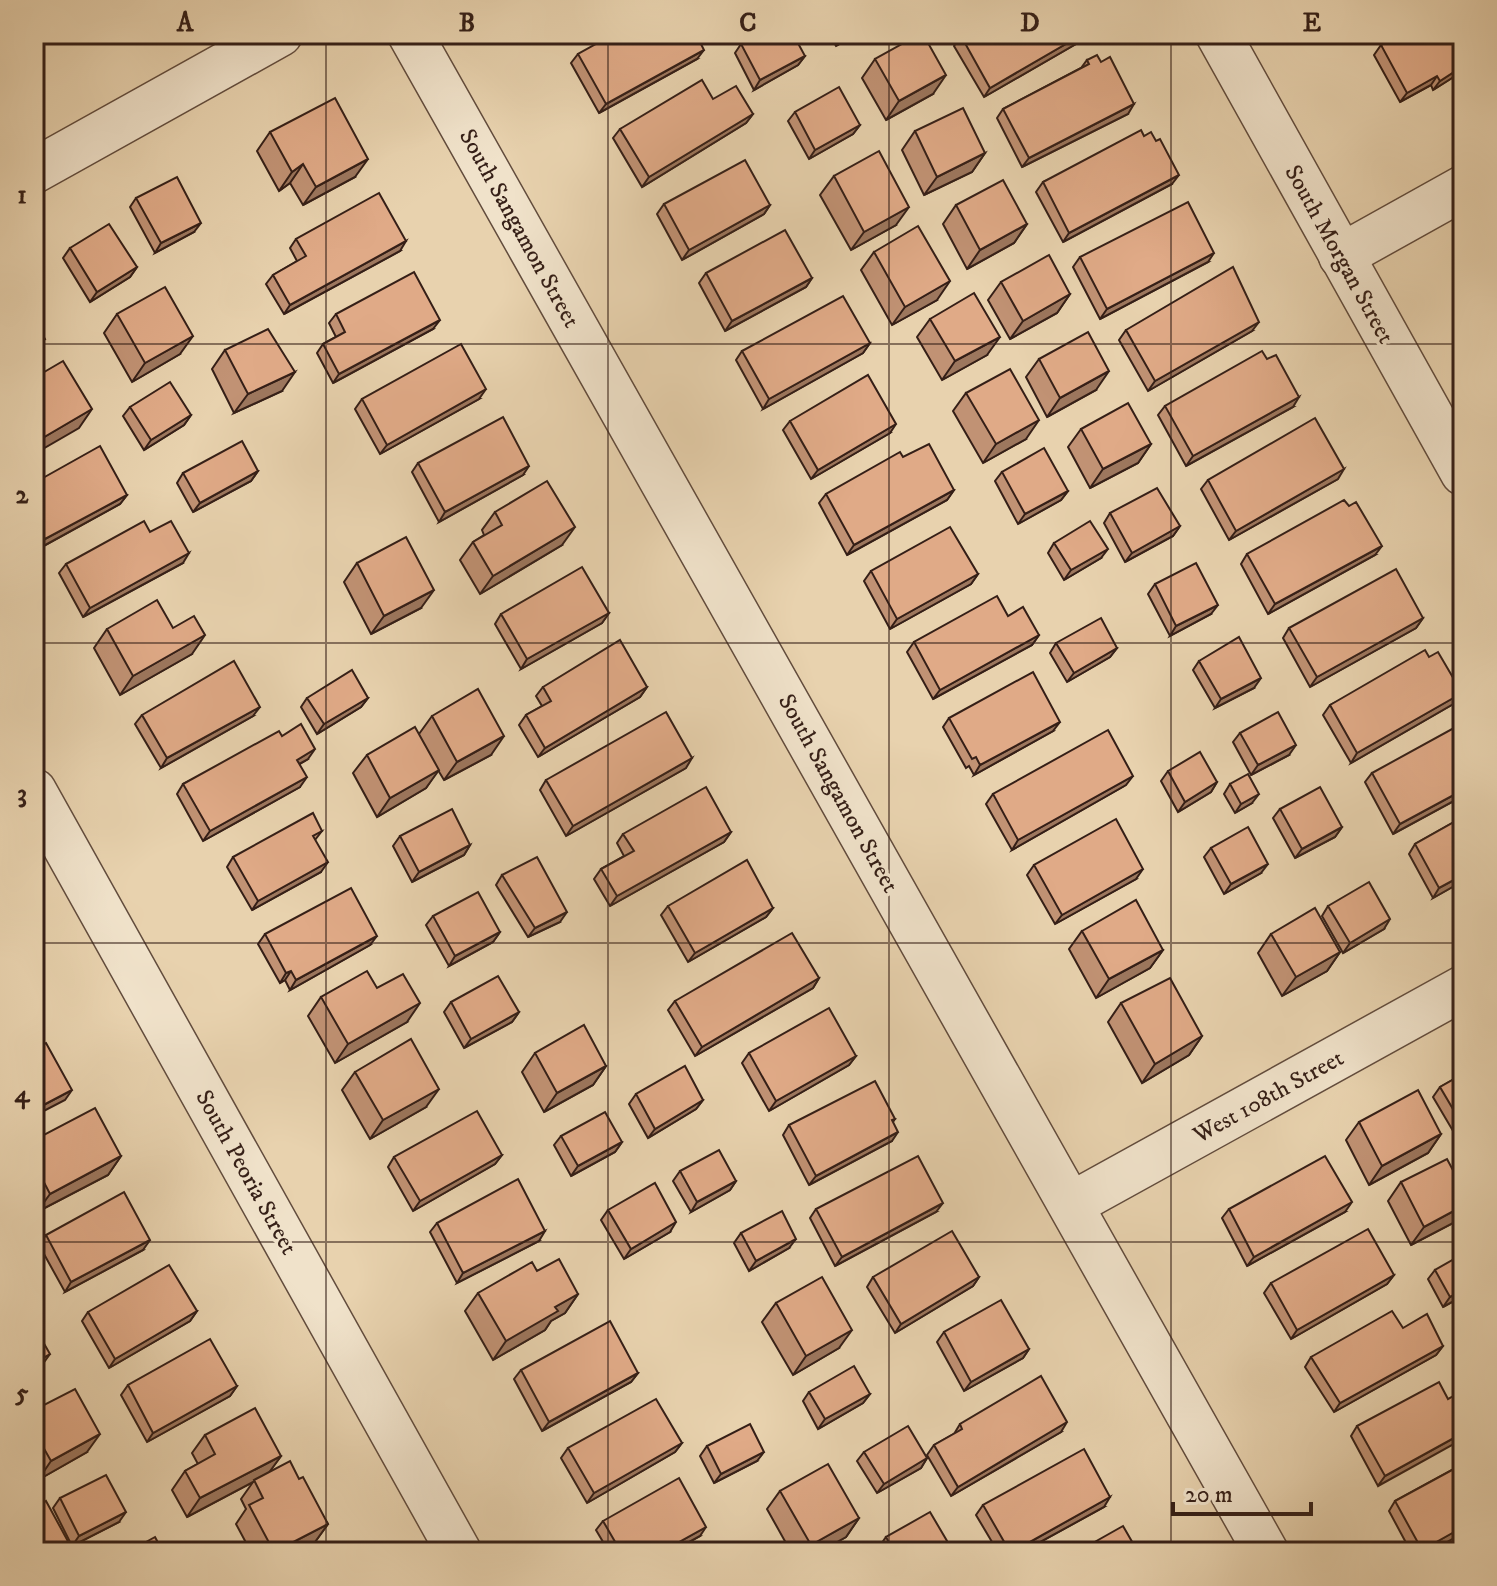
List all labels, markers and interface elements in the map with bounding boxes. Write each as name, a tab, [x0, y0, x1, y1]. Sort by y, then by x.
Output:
text: A	[176, 7, 195, 40]
text: B	[459, 7, 475, 40]
text: C	[739, 7, 757, 40]
text: D	[1020, 7, 1040, 40]
text: E	[1303, 7, 1321, 40]
street label: South Sangamon Street	[452, 124, 586, 333]
street label: South Morgan Street	[1278, 160, 1401, 349]
text: 1	[17, 179, 27, 212]
text: 2	[16, 479, 30, 512]
street label: South Sangamon Street	[771, 689, 905, 898]
text: 3	[17, 778, 27, 811]
street label: West 108th Street	[1187, 1043, 1349, 1151]
text: 4	[15, 1078, 31, 1111]
street label: South Peoria Street	[188, 1085, 304, 1260]
text: 5	[15, 1377, 29, 1410]
scale bar	[1173, 1466, 1311, 1516]
text: 20 m	[1185, 1480, 1233, 1510]

